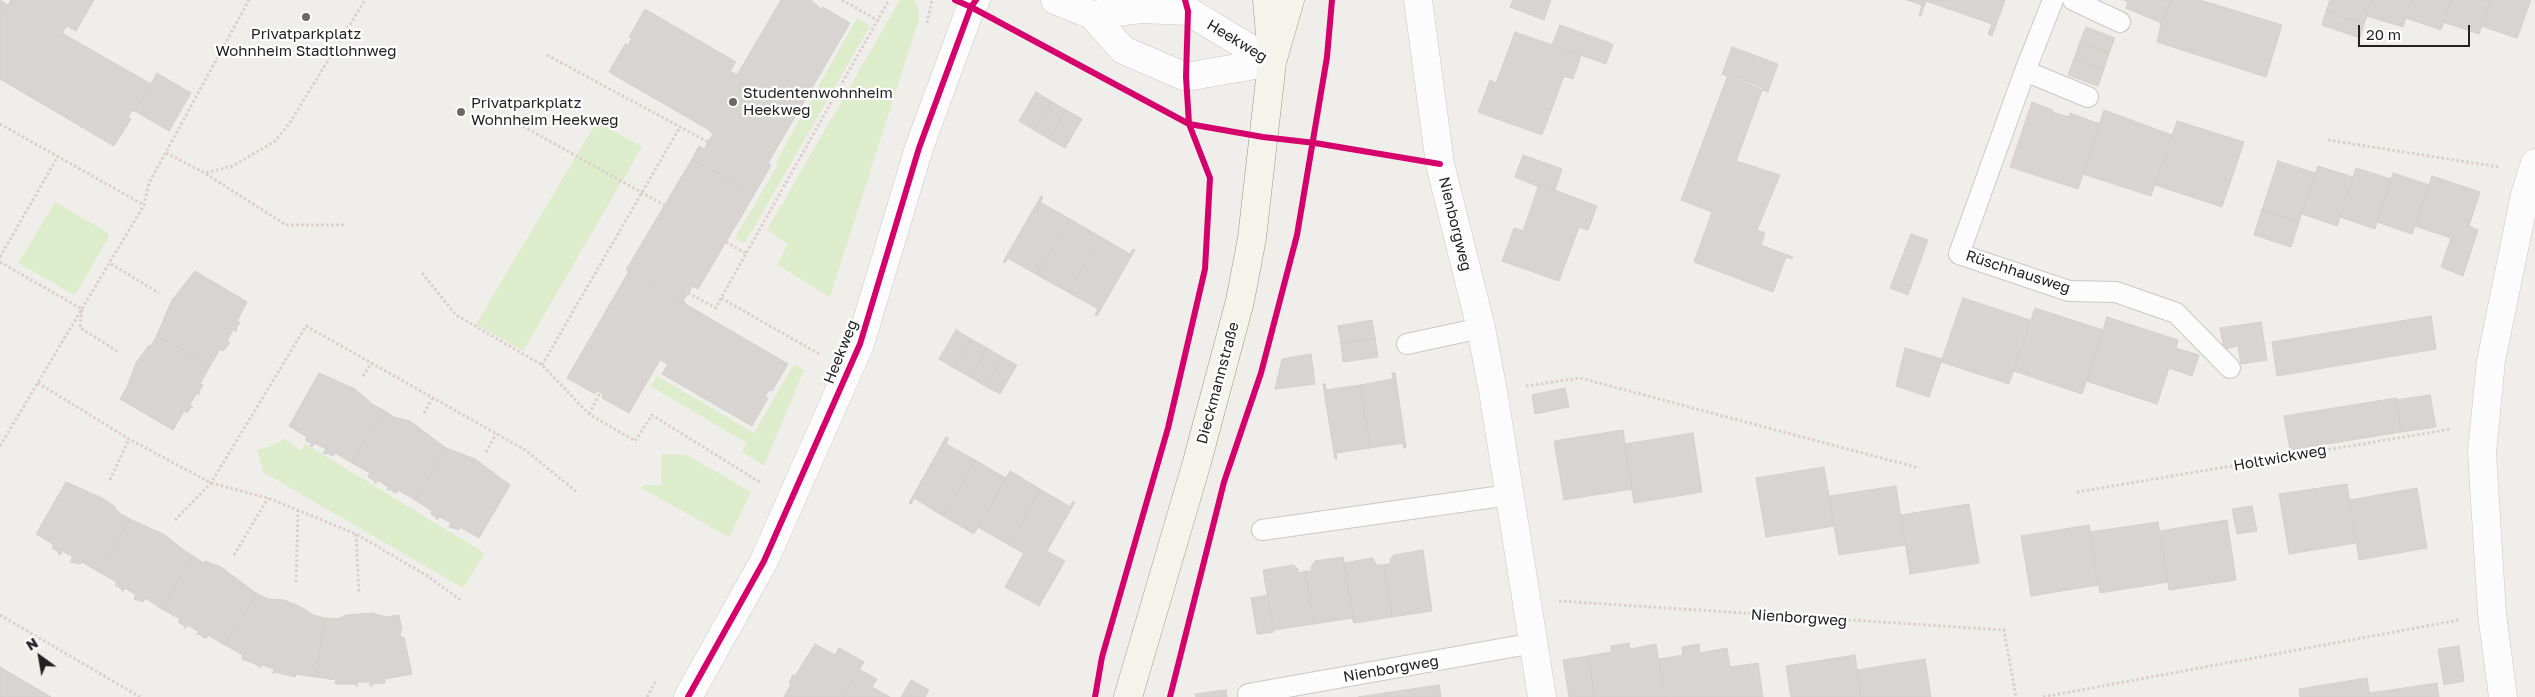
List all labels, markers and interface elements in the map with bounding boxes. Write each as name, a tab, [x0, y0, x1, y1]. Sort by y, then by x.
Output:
marker: Privatparkplatz Wohnheim Stadtlohnweg	[300, 11, 312, 23]
scale bar	[2360, 15, 2472, 47]
street label: Heekweg	[1203, 16, 1271, 66]
place label: Privatparkplatz Wohnheim Stadtlohnweg	[215, 25, 397, 60]
text: 20 m	[2366, 25, 2401, 43]
place label: Studentenwohnheim Heekweg	[743, 84, 893, 119]
place label: Privatparkplatz Wohnheim Heekweg	[471, 94, 619, 129]
marker: Studentenwohnheim Heekweg	[727, 96, 739, 108]
marker: Privatparkplatz Wohnheim Heekweg	[455, 106, 467, 118]
street label: Nienborgweg	[1435, 175, 1475, 273]
street label: Rüschhausweg	[1963, 247, 2073, 297]
street label: Heekweg	[820, 317, 862, 387]
street label: Dieckmannstraße	[1193, 320, 1243, 446]
street label: Holtwickweg	[2232, 441, 2328, 475]
street label: Nienborgweg	[1750, 606, 1848, 630]
north arrow	[15, 632, 65, 682]
text: N	[23, 634, 41, 654]
street label: Nienborgweg	[1342, 652, 1440, 686]

